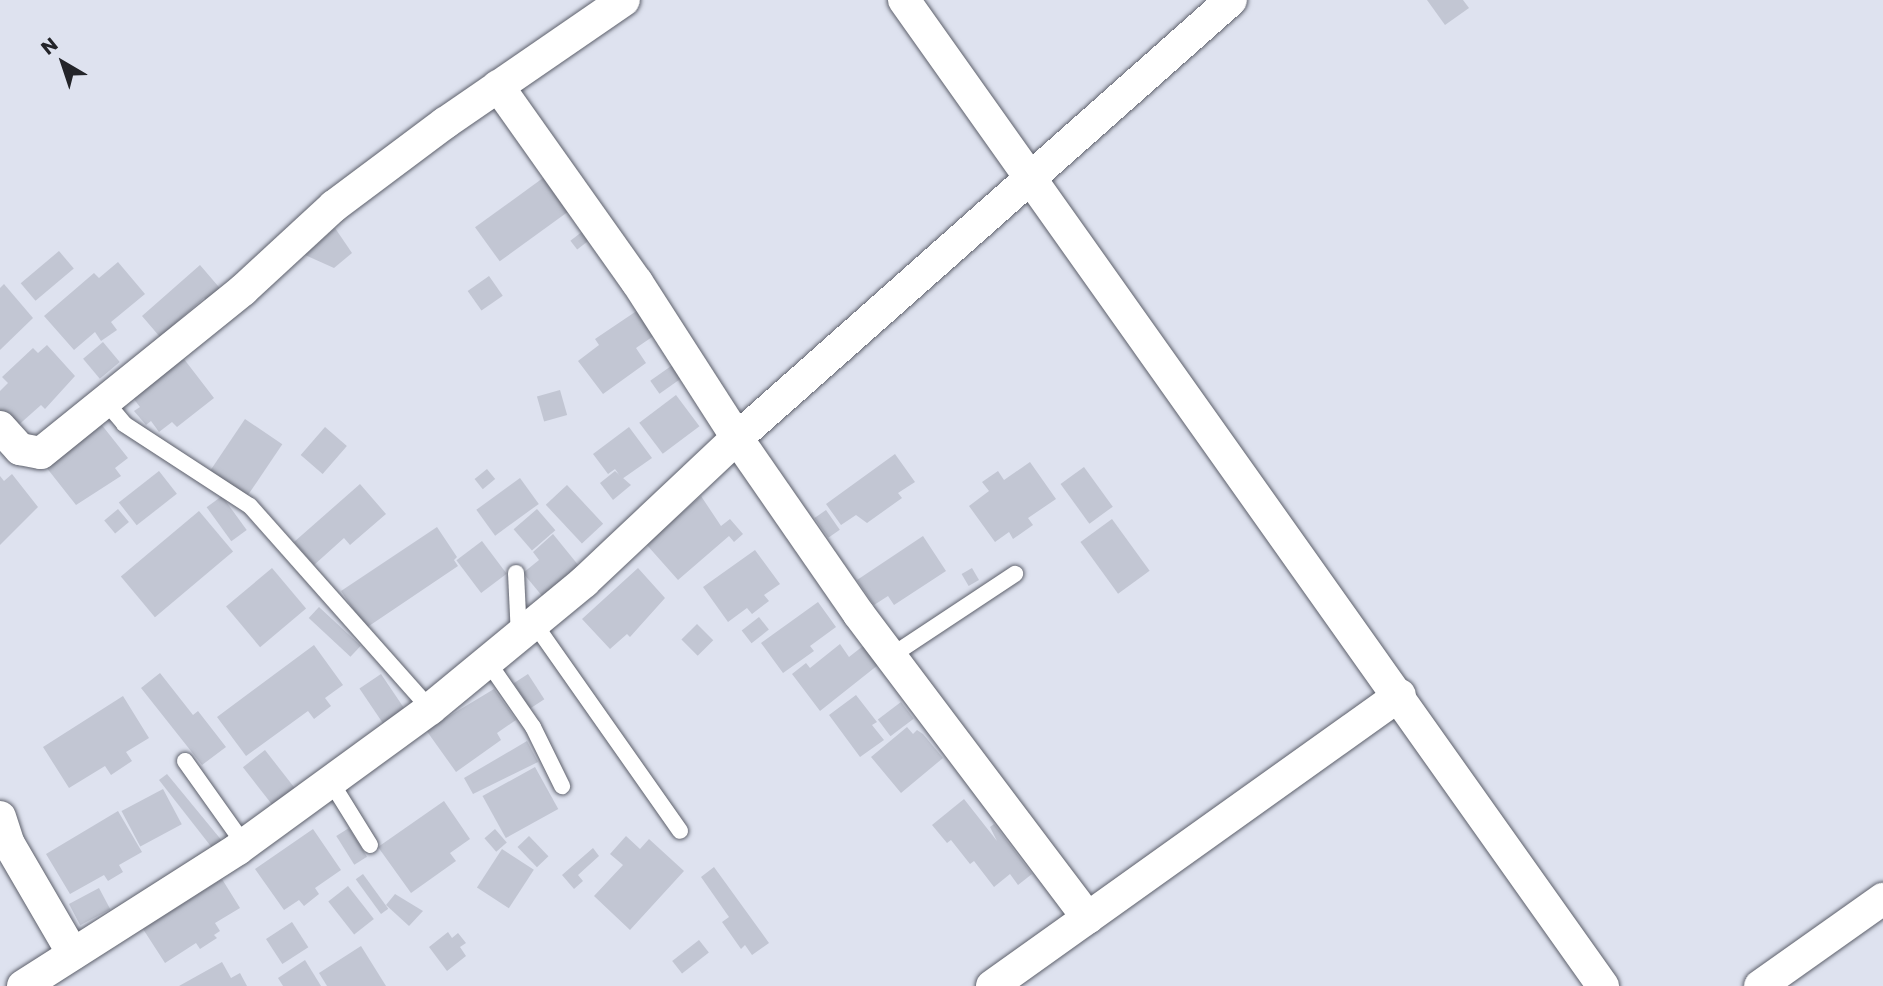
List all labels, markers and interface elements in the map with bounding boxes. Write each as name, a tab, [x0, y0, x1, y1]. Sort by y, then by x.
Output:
north arrow	[28, 28, 98, 98]
text: N	[35, 31, 64, 61]

